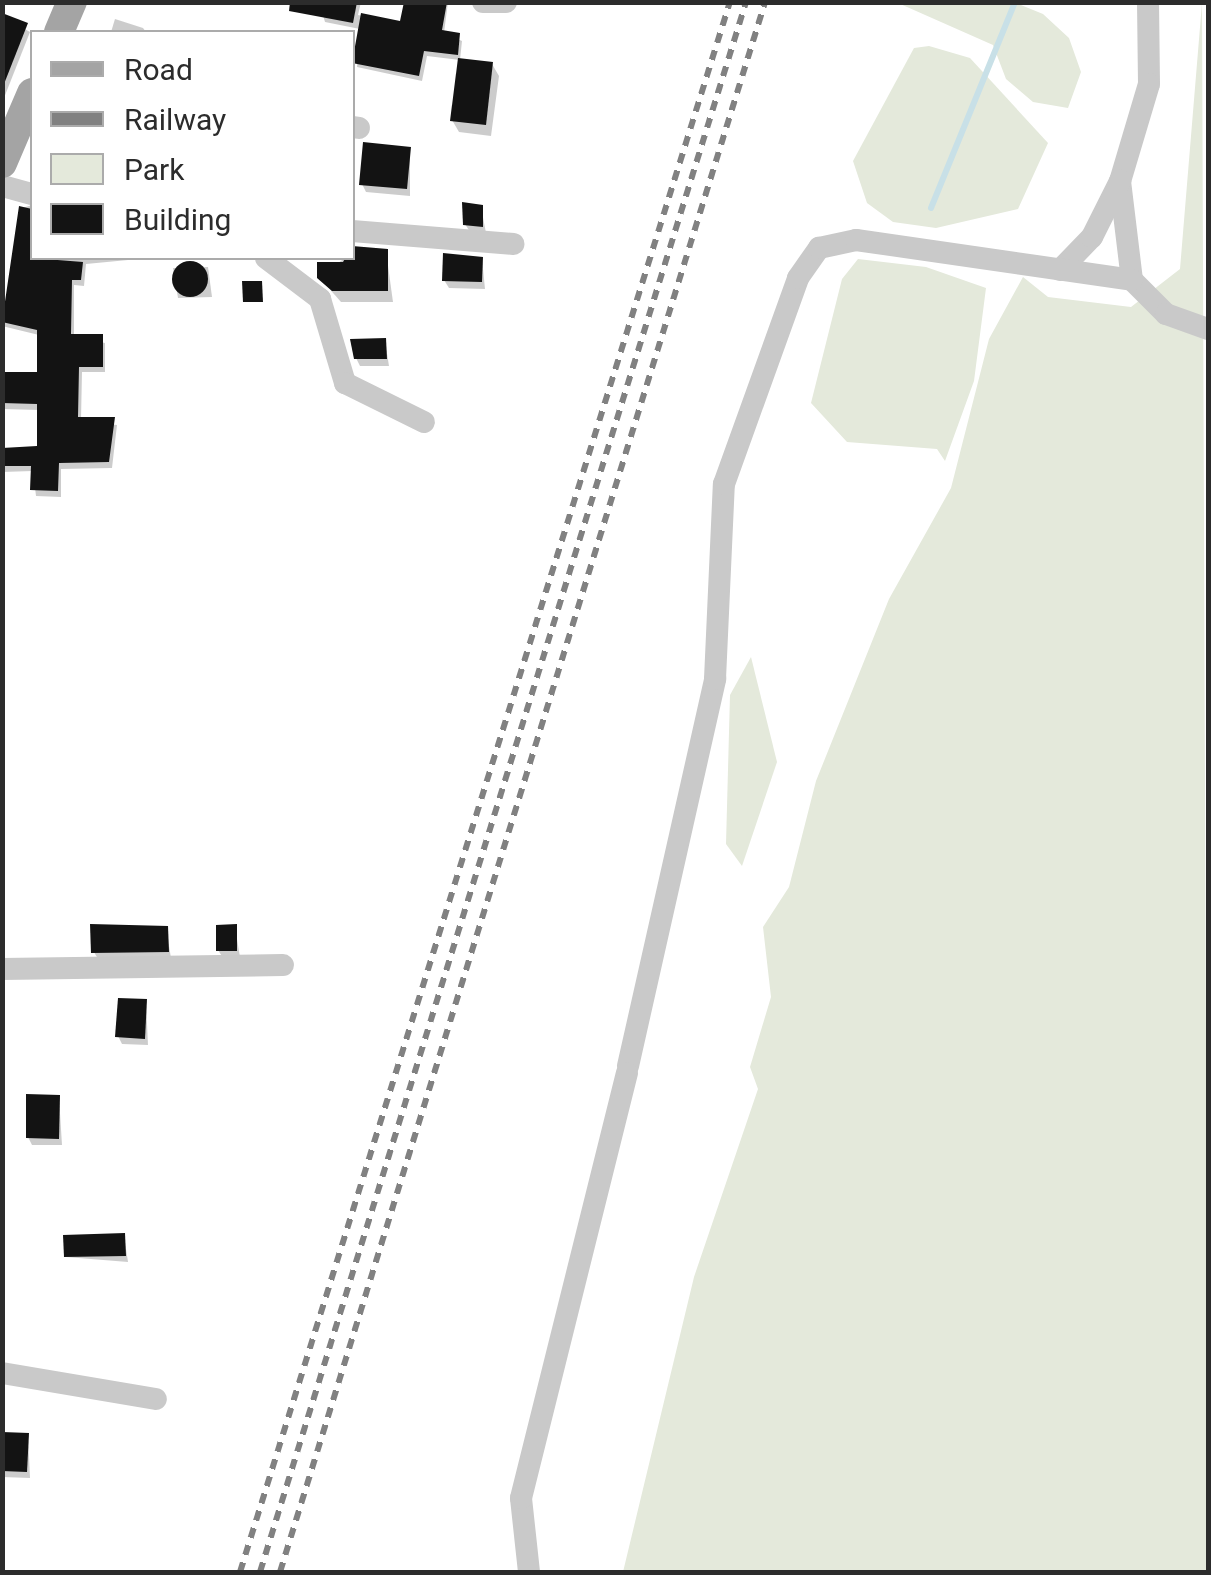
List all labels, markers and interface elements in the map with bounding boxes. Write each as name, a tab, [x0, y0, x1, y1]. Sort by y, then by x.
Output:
legend	[30, 30, 355, 260]
text: Road	[124, 52, 193, 87]
text: Railway	[124, 102, 226, 137]
text: Park	[124, 152, 184, 187]
text: Building	[124, 202, 231, 237]

